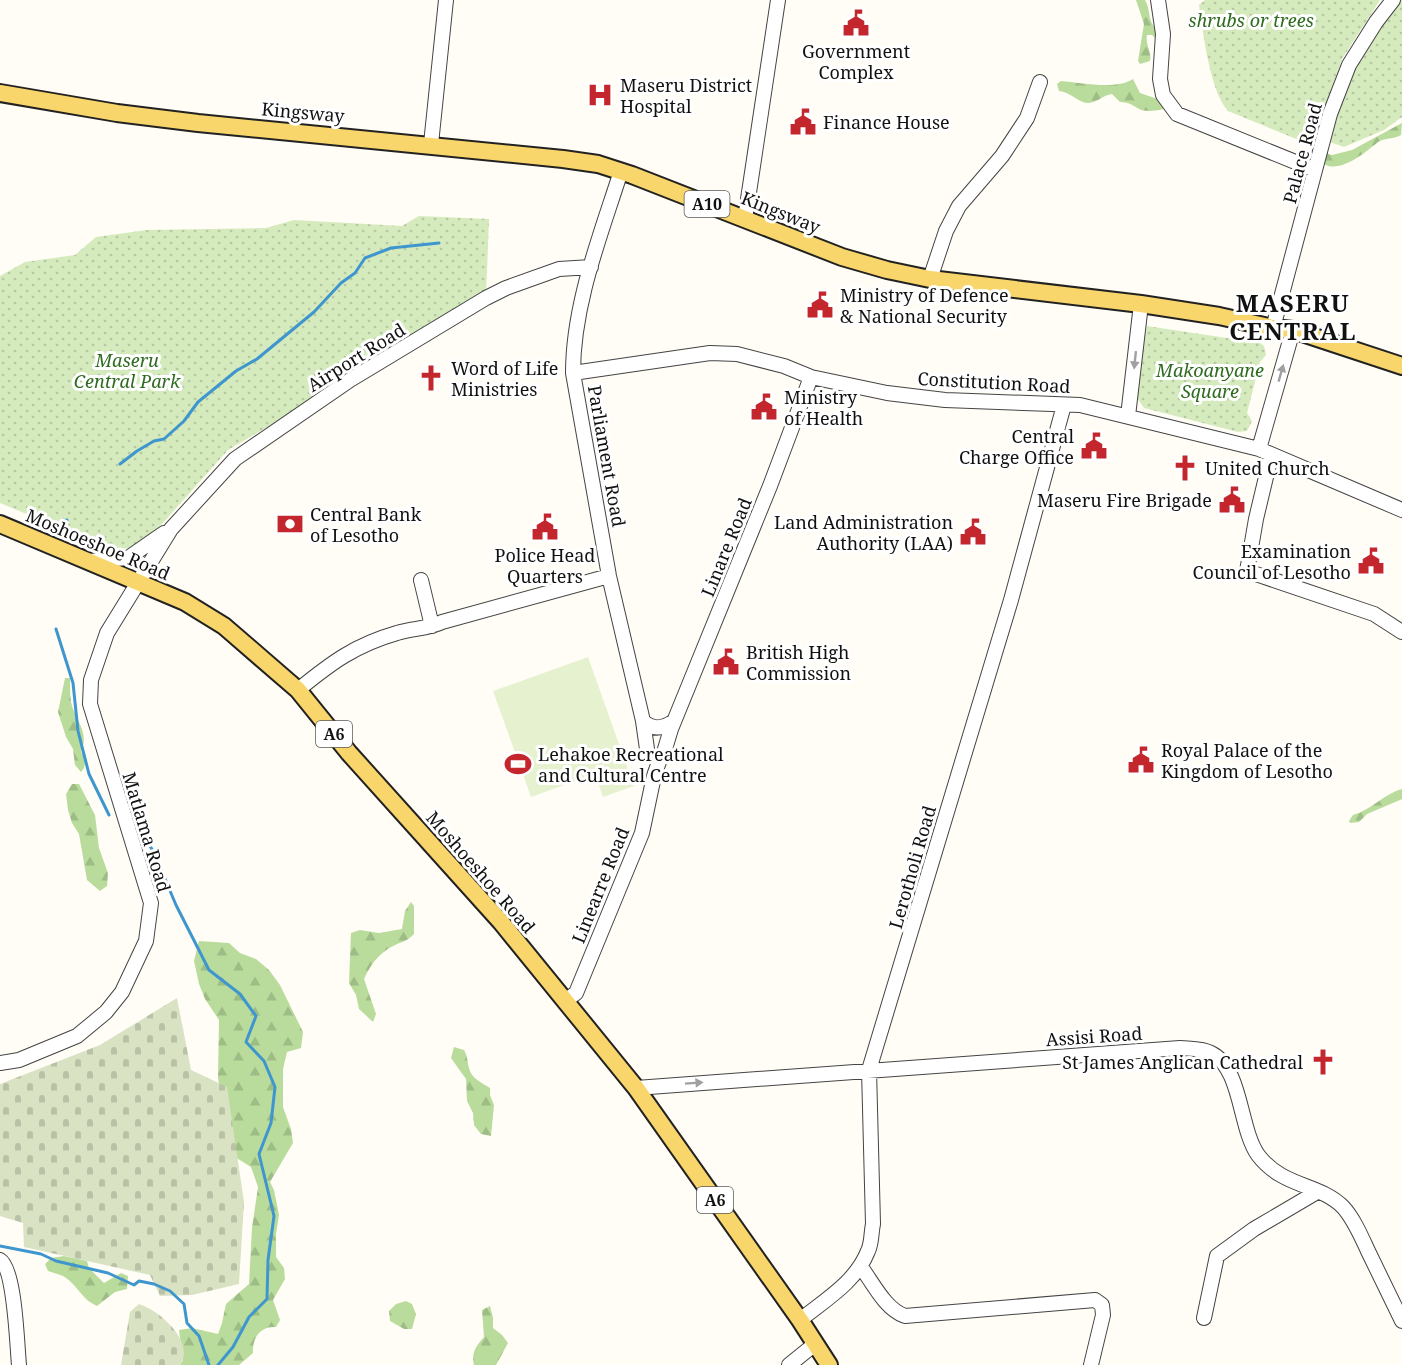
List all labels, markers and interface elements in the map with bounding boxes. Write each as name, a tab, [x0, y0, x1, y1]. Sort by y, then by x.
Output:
public building icon: Government Complex	[841, 8, 871, 38]
park label: shrubs or trees	[1188, 8, 1314, 32]
place label: Government Complex	[802, 39, 910, 84]
place label: Maseru District Hospital	[620, 73, 752, 118]
hospital icon: Maseru District Hospital	[585, 80, 615, 110]
street label: Kingsway	[260, 96, 346, 128]
street label: Palace Road	[1277, 100, 1327, 206]
public building icon: Finance House	[788, 107, 818, 137]
place label: Finance House	[823, 110, 950, 134]
street label: Kingsway	[738, 185, 825, 239]
road number: A10	[684, 191, 730, 217]
place label: Ministry of Defence & National Security	[840, 283, 1009, 328]
district label: MASERU CENTRAL	[1229, 286, 1357, 347]
public building icon: Ministry of Defence & National Security	[805, 290, 835, 320]
street label: Airport Road	[302, 317, 410, 397]
park label: Maseru Central Park	[74, 348, 181, 393]
one-way arrow	[1130, 350, 1139, 369]
place label: Word of Life Ministries	[451, 356, 558, 401]
park label: Makoanyane Square	[1155, 358, 1264, 403]
church icon: Word of Life Ministries	[416, 363, 446, 393]
one-way arrow	[1277, 364, 1286, 382]
street label: Constitution Road	[917, 366, 1071, 398]
street label: Parliament Road	[583, 383, 631, 529]
place label: Ministry of Health	[784, 385, 863, 430]
public building icon: Ministry of Health	[749, 392, 779, 422]
place label: Central Charge Office	[959, 424, 1074, 469]
public building icon: Central Charge Office	[1079, 431, 1109, 461]
church icon: United Church	[1170, 453, 1200, 483]
place label: United Church	[1205, 456, 1330, 480]
public building icon: Maseru Fire Brigade	[1217, 485, 1247, 515]
place label: Maseru Fire Brigade	[1037, 488, 1212, 512]
street label: Linare Road	[695, 494, 757, 600]
place label: Central Bank of Lesotho	[310, 502, 422, 547]
street label: Moshoeshoe Road	[22, 503, 174, 585]
bank icon: Central Bank of Lesotho	[275, 509, 305, 539]
place label: Land Administration Authority (LAA)	[774, 510, 953, 555]
public building icon: Police Head Quarters	[530, 512, 560, 542]
public building icon: Land Administration Authority (LAA)	[958, 517, 988, 547]
place label: Examination Council of Lesotho	[1192, 539, 1351, 584]
place label: Police Head Quarters	[495, 543, 595, 588]
public building icon: Examination Council of Lesotho	[1356, 546, 1386, 576]
place label: British High Commission	[746, 640, 852, 685]
public building icon: British High Commission	[711, 647, 741, 677]
road number: A6	[316, 721, 352, 747]
place label: Royal Palace of the Kingdom of Lesotho	[1161, 738, 1333, 783]
place label: Lehakoe Recreational and Cultural Centre	[538, 742, 724, 787]
public building icon: Royal Palace of the Kingdom of Lesotho	[1126, 745, 1156, 775]
sports icon: Lehakoe Recreational and Cultural Centre	[503, 749, 533, 779]
street label: Matlama Road	[117, 769, 177, 895]
street label: Lerotholi Road	[883, 803, 941, 931]
street label: Moshoeshoe Road	[421, 806, 541, 938]
street label: Linearre Road	[566, 823, 634, 947]
street label: Assisi Road	[1045, 1021, 1143, 1051]
church icon: St James Anglican Cathedral	[1308, 1047, 1338, 1077]
place label: St James Anglican Cathedral	[1062, 1050, 1303, 1074]
one-way arrow	[685, 1079, 704, 1088]
road number: A6	[697, 1187, 733, 1213]

